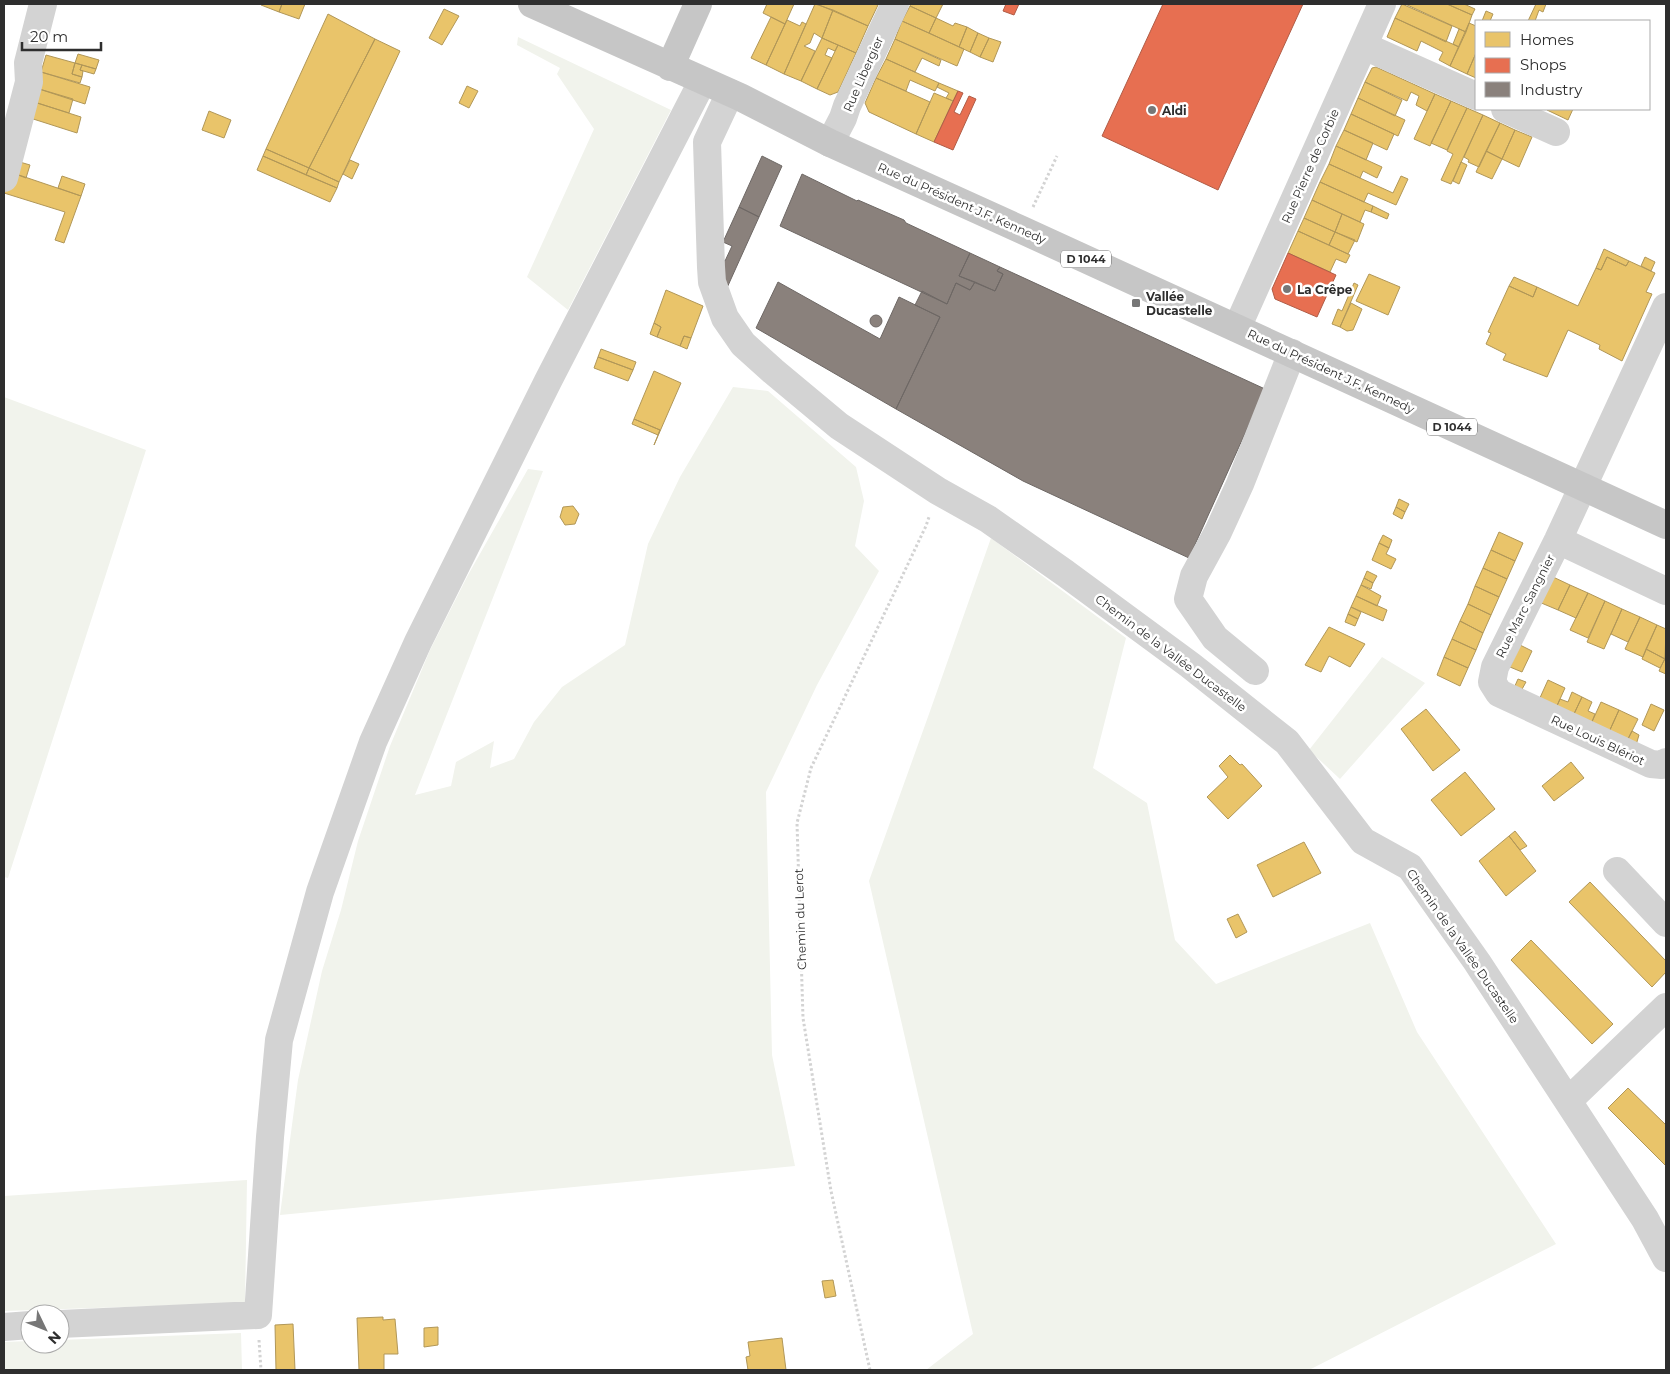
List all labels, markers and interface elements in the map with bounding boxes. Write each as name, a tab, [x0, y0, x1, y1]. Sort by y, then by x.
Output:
scale bar	[22, 20, 101, 52]
legend	[1475, 20, 1650, 110]
text: 20 m	[30, 27, 68, 46]
text: Homes	[1520, 30, 1574, 49]
street label: Rue Libergier	[840, 34, 886, 114]
text: Shops	[1520, 55, 1566, 74]
text: Industry	[1520, 80, 1583, 99]
place label: Aldi	[1161, 103, 1187, 118]
marker: Aldi	[1146, 104, 1158, 116]
street label: Rue Pierre de Corbie	[1278, 106, 1342, 226]
street label: Rue du Président J.F. Kennedy	[876, 159, 1049, 247]
road number: D 1044	[1061, 250, 1111, 268]
place label: La Crêpe	[1297, 282, 1353, 297]
marker: La Crêpe	[1281, 283, 1293, 295]
place label: Vallée Ducastelle	[1145, 289, 1213, 318]
marker: Vallée Ducastelle	[1130, 297, 1142, 309]
street label: Rue du Président J.F. Kennedy	[1245, 326, 1417, 417]
road number: D 1044	[1427, 418, 1477, 436]
street label: Rue Marc Sangnier	[1492, 551, 1558, 660]
street label: Chemin de la Vallée Ducastelle	[1093, 591, 1249, 715]
street label: Rue Louis Blériot	[1549, 712, 1647, 768]
street label: Chemin de la Vallée Ducastelle	[1404, 866, 1522, 1026]
street label: Chemin du Lerot	[791, 868, 809, 970]
north arrow	[20, 1304, 70, 1354]
text: N	[44, 1328, 65, 1348]

